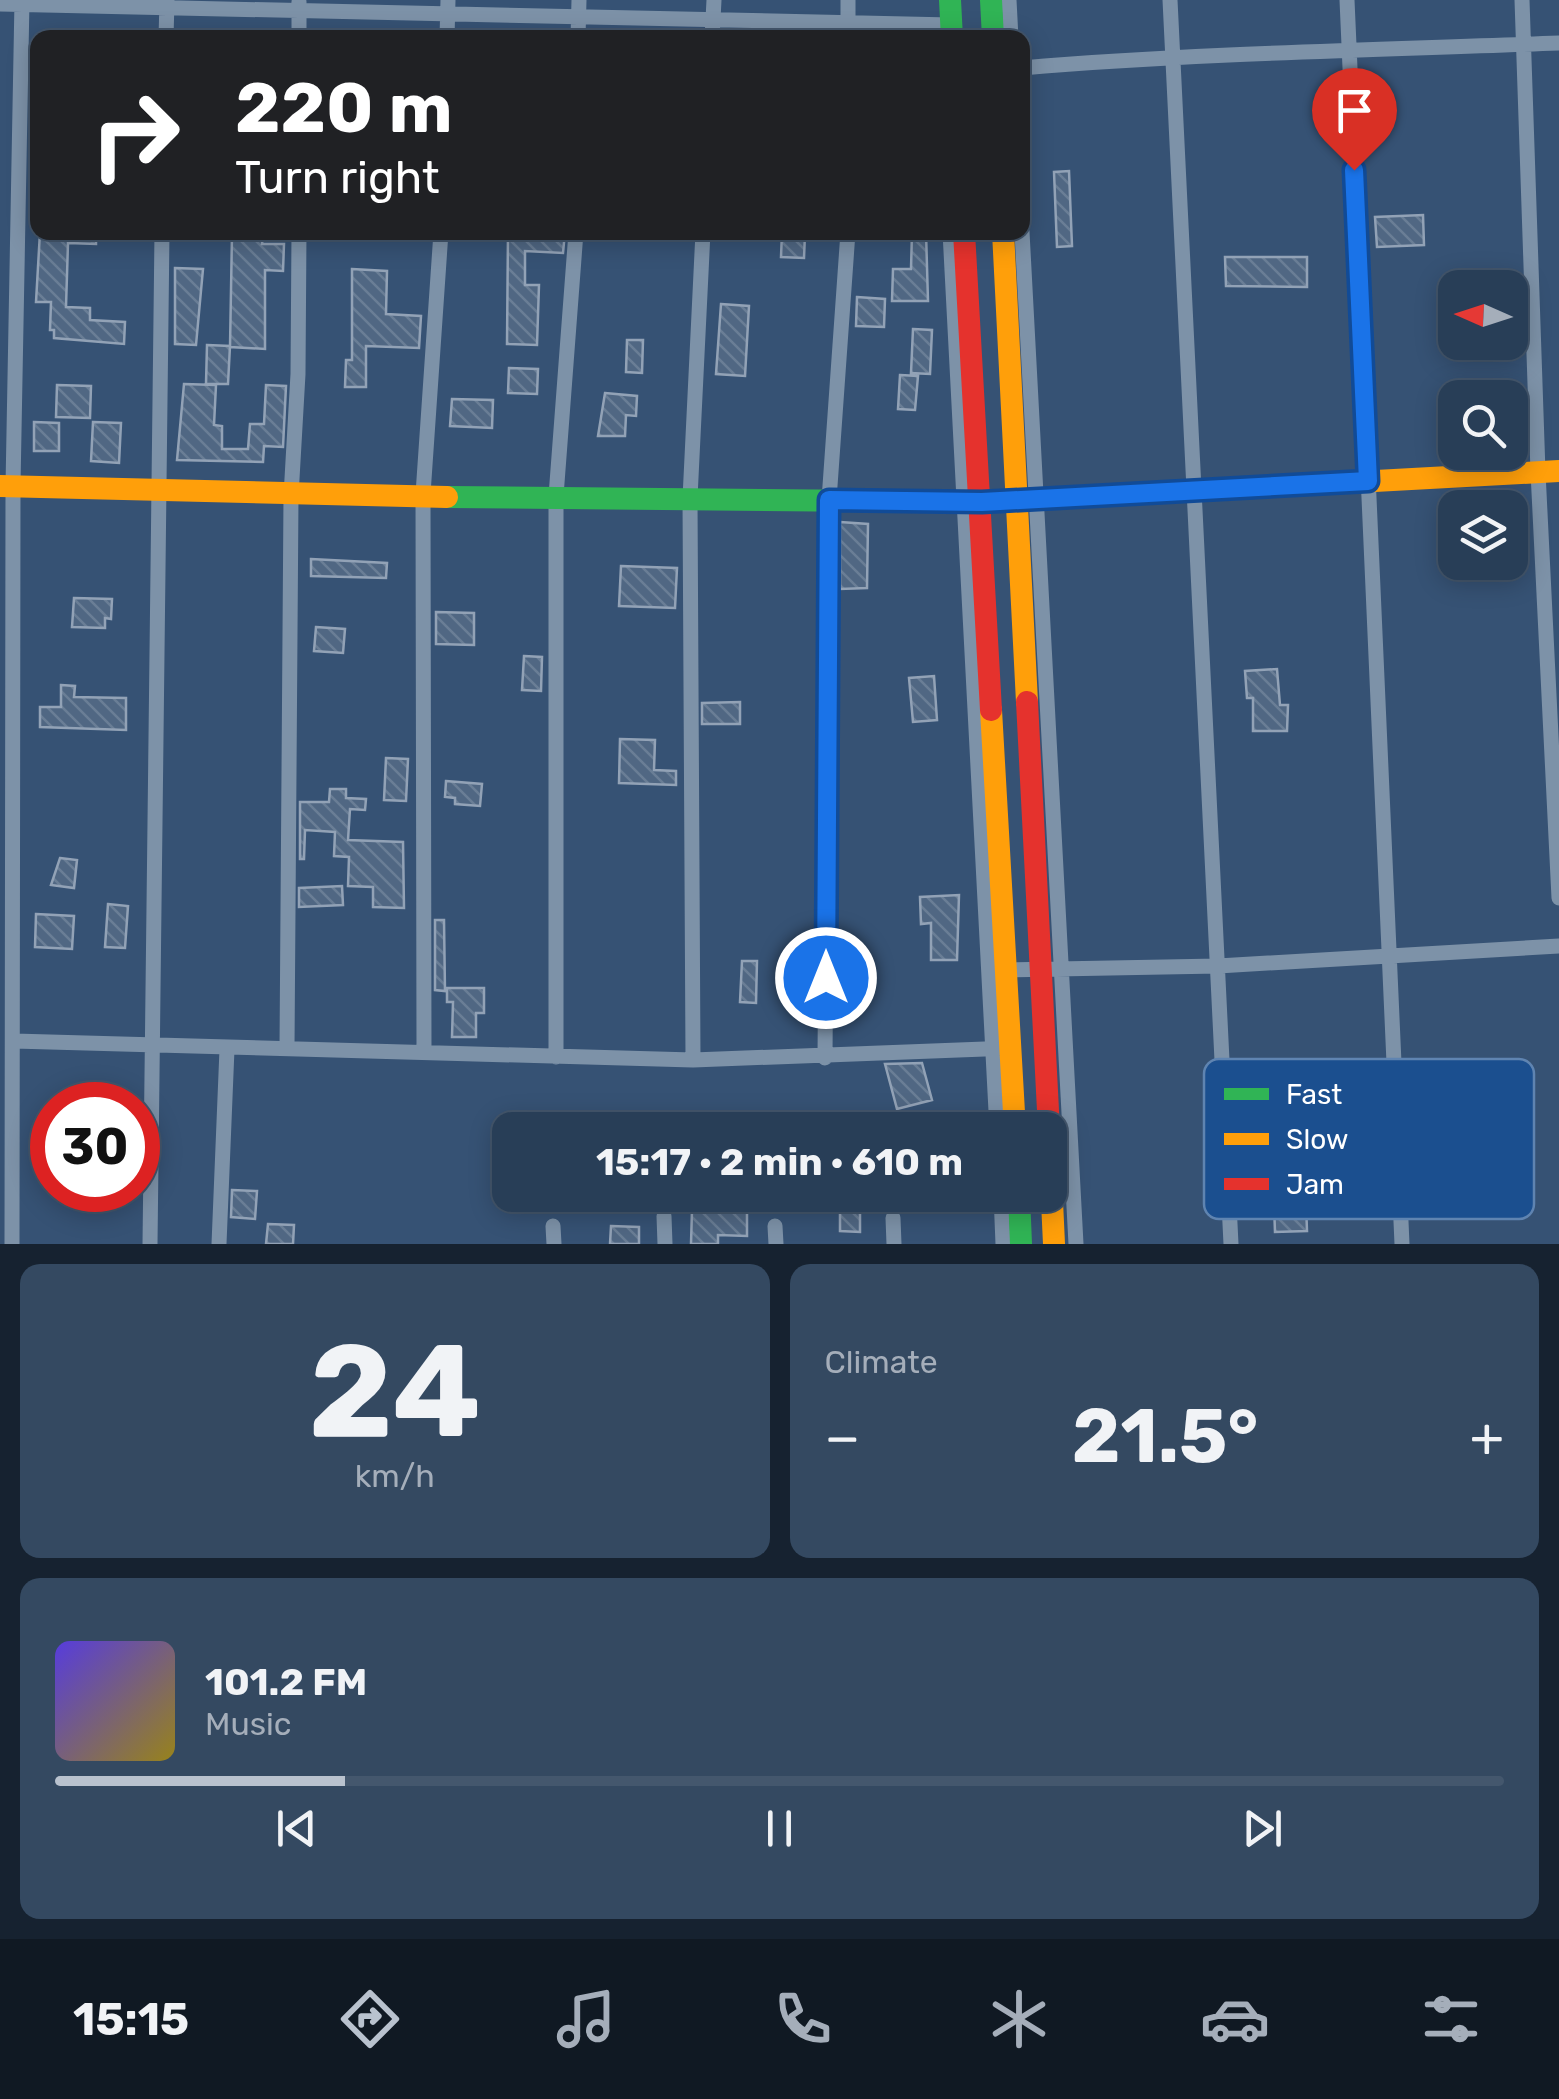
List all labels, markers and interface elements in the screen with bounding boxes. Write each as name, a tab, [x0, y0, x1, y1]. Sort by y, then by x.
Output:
text: 220 m	[235, 67, 453, 150]
pin	[1312, 68, 1397, 171]
icon: right	[70, 70, 200, 200]
icon: arrive	[1327, 83, 1382, 138]
text: Turn right	[235, 151, 439, 204]
north arrow	[1438, 270, 1528, 360]
map controls	[1438, 270, 1528, 580]
button: search	[1438, 380, 1528, 470]
button: layers	[1438, 490, 1528, 580]
position arrow	[774, 926, 878, 1030]
legend	[1204, 1059, 1534, 1219]
text: Fast	[1286, 1078, 1342, 1111]
speed limit sign: 30	[30, 1082, 160, 1212]
text: Slow	[1286, 1123, 1348, 1156]
text: 15:17 · 2 min · 610 m	[596, 1139, 963, 1185]
text: Jam	[1286, 1168, 1344, 1201]
text: 24	[308, 1314, 481, 1469]
text: Climate	[825, 1343, 938, 1381]
text: 21.5°	[1072, 1392, 1258, 1481]
text: −	[825, 1405, 860, 1470]
text: +	[1470, 1405, 1504, 1470]
text: km/h	[355, 1457, 435, 1495]
text: 101.2 FM	[205, 1659, 367, 1705]
text: Music	[205, 1705, 291, 1743]
icon: previous	[269, 1801, 324, 1856]
icon: pause	[752, 1801, 807, 1856]
icon: next	[1235, 1801, 1290, 1856]
icon: directions	[335, 1984, 405, 2054]
icon: music	[551, 1984, 621, 2054]
icon: phone	[768, 1984, 838, 2054]
icon: climate	[984, 1984, 1054, 2054]
icon: car	[1200, 1984, 1270, 2054]
icon: filters	[1416, 1984, 1486, 2054]
text: 15:15	[73, 1993, 189, 2046]

